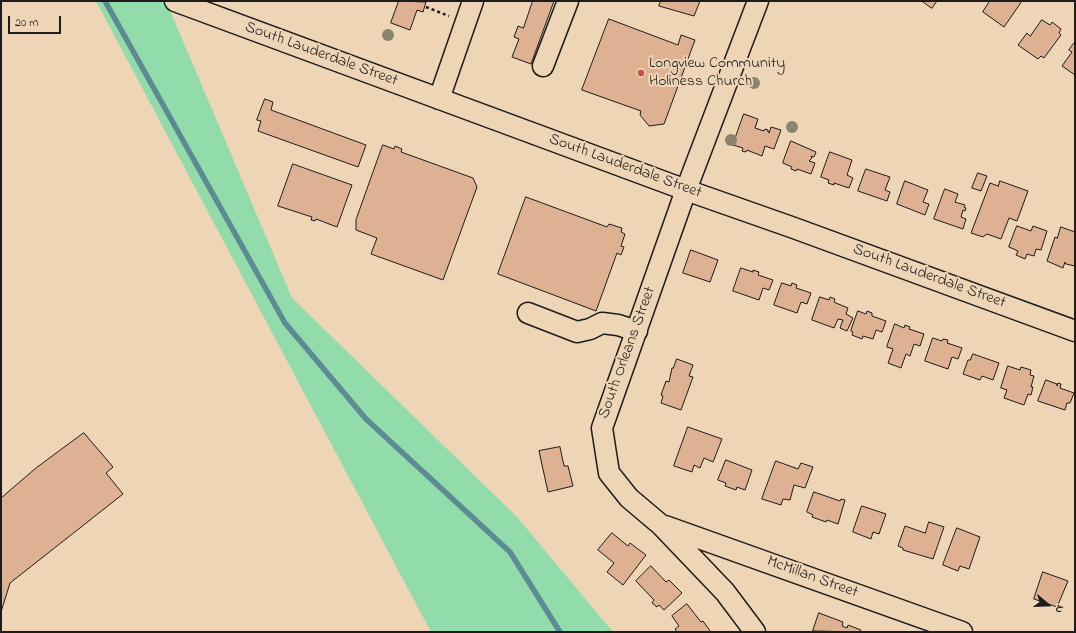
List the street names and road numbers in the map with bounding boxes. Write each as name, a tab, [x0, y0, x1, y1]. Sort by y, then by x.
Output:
street label: South Lauderdale Street	[242, 18, 400, 92]
street label: South Lauderdale Street	[546, 130, 704, 204]
street label: South Lauderdale Street	[850, 240, 1008, 314]
street label: South Orleans Street	[595, 284, 661, 422]
street label: McMillan Street	[764, 553, 860, 603]

